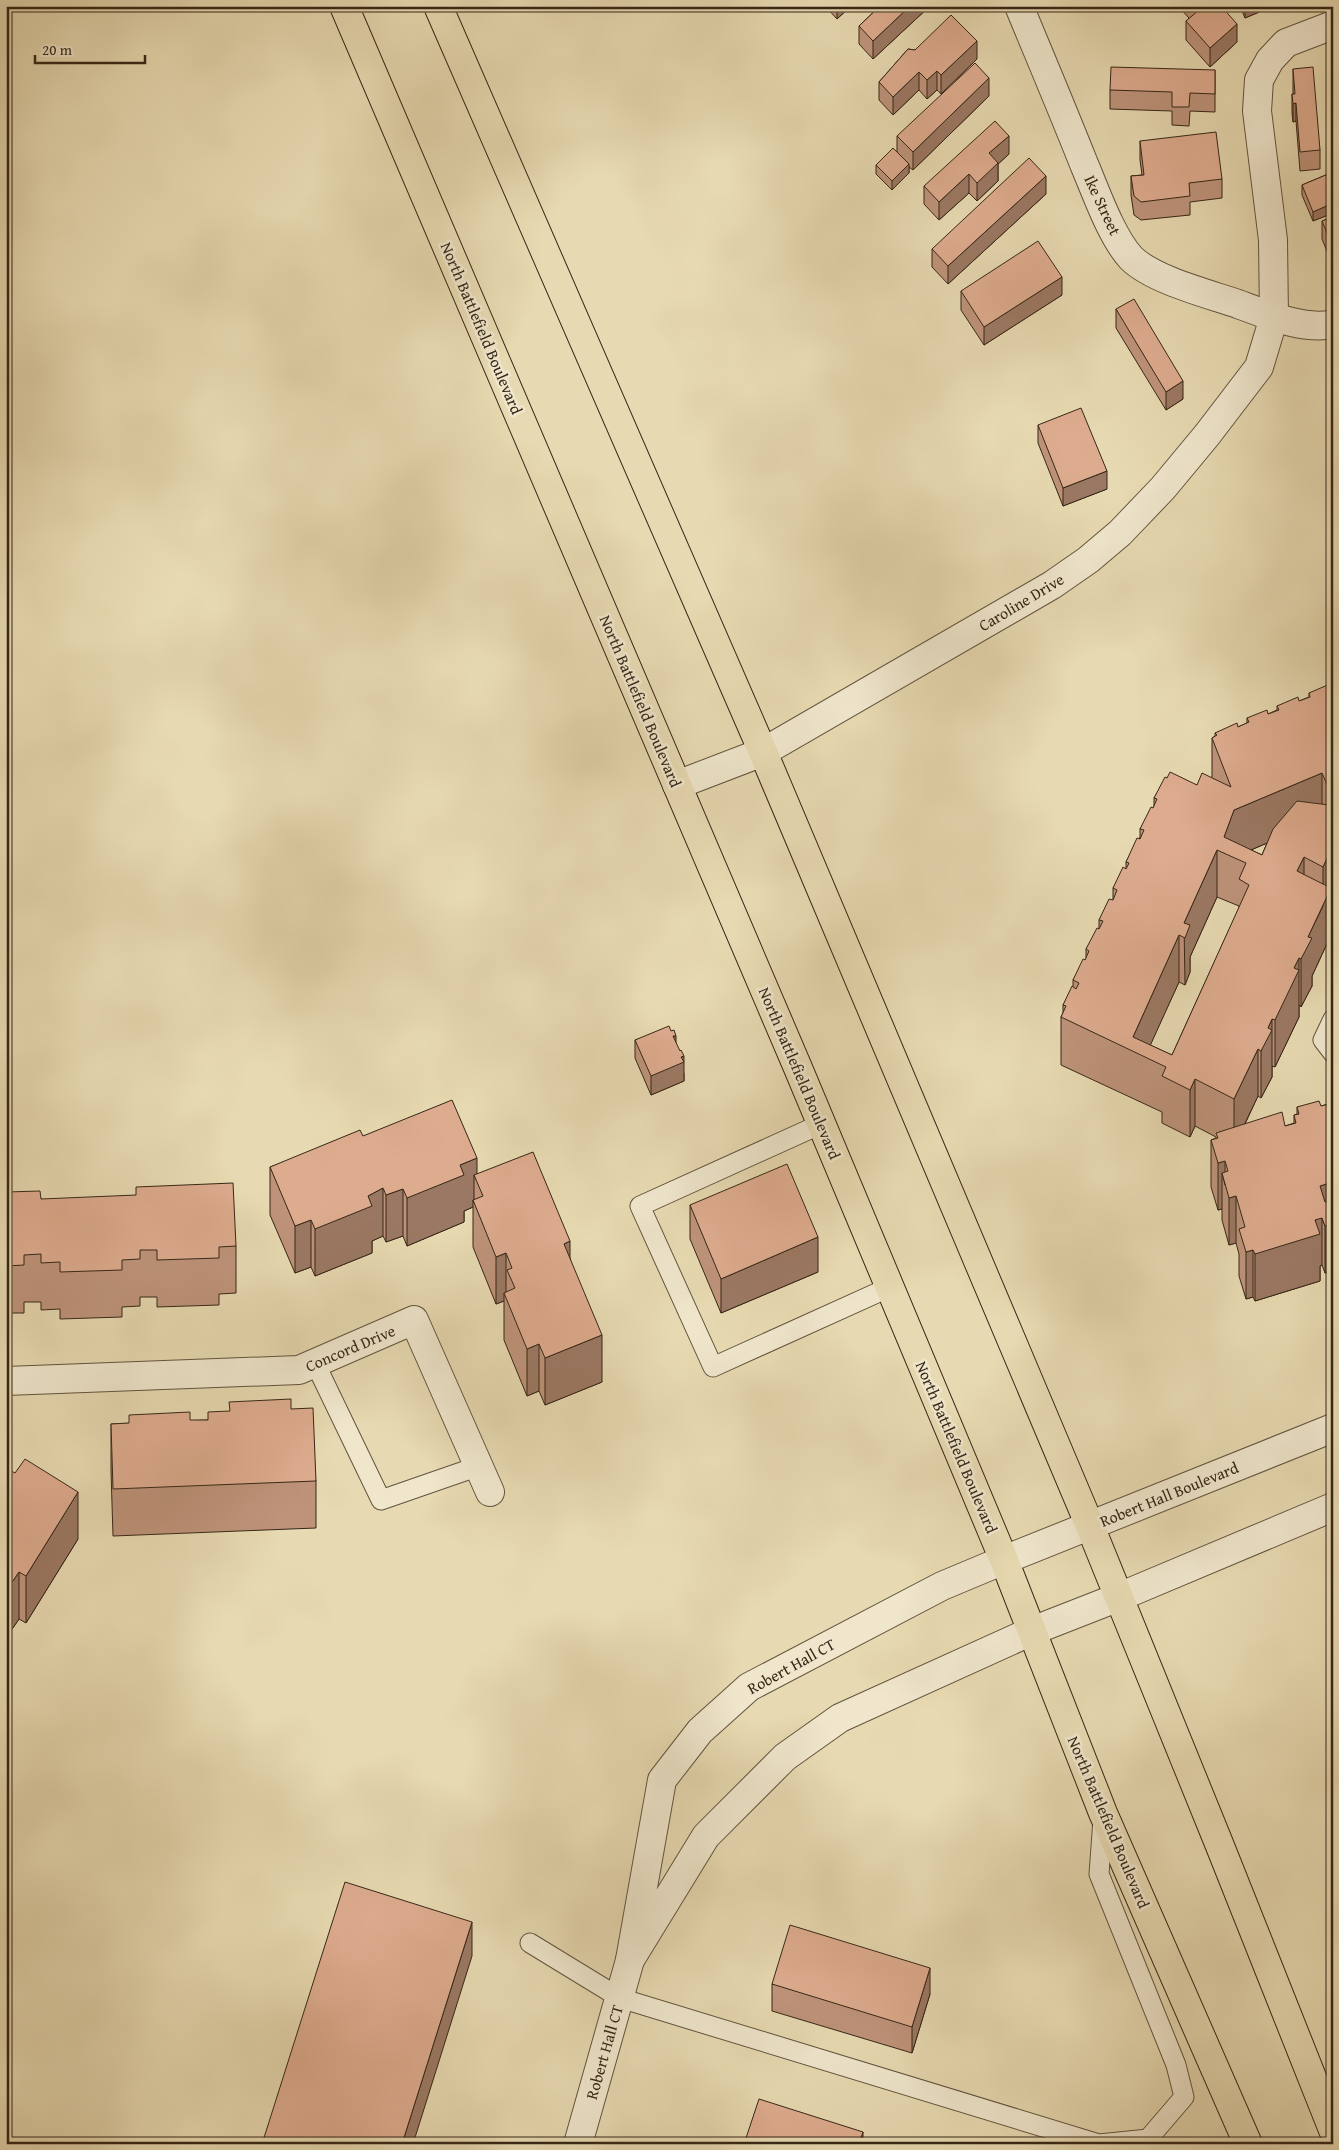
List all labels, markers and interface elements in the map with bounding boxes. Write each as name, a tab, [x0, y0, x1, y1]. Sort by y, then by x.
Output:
scale bar	[35, 32, 145, 64]
text: 20 m	[42, 39, 73, 60]
street label: Ike Street	[1079, 171, 1128, 239]
street label: North Battlefield Boulevard	[435, 238, 529, 418]
street label: Caroline Drive	[974, 567, 1068, 637]
street label: North Battlefield Boulevard	[594, 611, 688, 791]
street label: North Battlefield Boulevard	[753, 983, 847, 1163]
street label: Concord Drive	[301, 1318, 399, 1378]
street label: North Battlefield Boulevard	[910, 1357, 1004, 1537]
street label: Robert Hall Boulevard	[1096, 1455, 1242, 1533]
street label: Robert Hall CT	[743, 1632, 839, 1700]
street label: North Battlefield Boulevard	[1062, 1732, 1156, 1912]
street label: Robert Hall CT	[579, 2002, 629, 2102]

